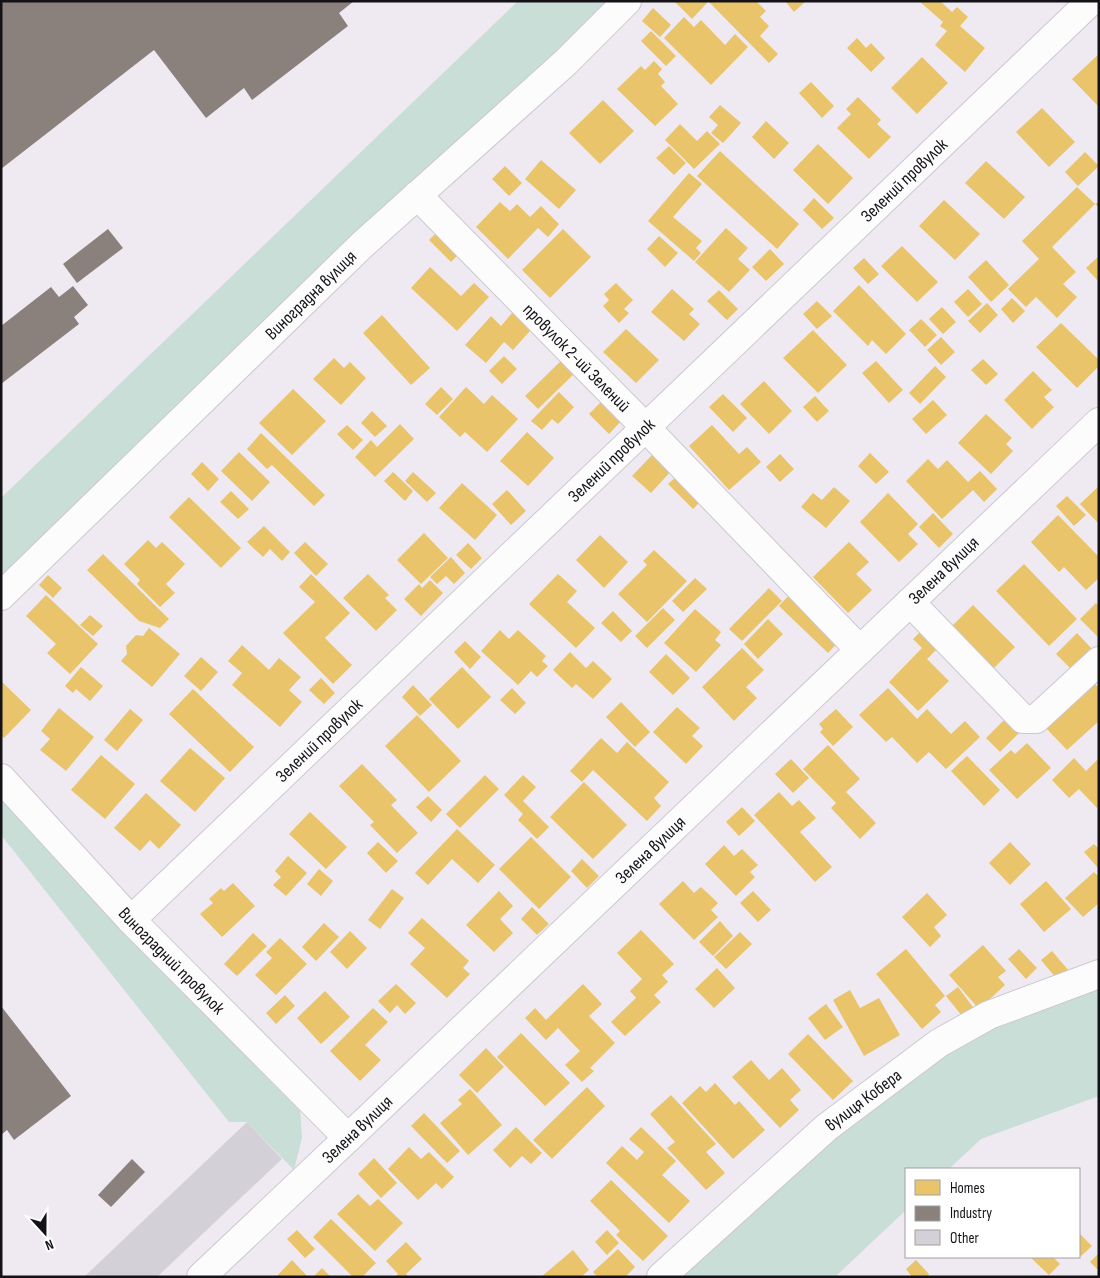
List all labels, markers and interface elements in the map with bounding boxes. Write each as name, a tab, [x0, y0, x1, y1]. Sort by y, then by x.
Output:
street label: Зелений провулок	[857, 134, 952, 227]
street label: Виноградна вулиця	[261, 246, 361, 344]
street label: провулок 2-ий Зелений	[519, 299, 634, 417]
street label: Зелений провулок	[564, 414, 660, 507]
street label: Зелена вулиця	[904, 532, 983, 609]
street label: Зелений провулок	[271, 694, 367, 787]
street label: Зелена вулиця	[611, 812, 690, 888]
street label: Виноградний провулок	[114, 903, 229, 1019]
street label: вулиця Кобера	[821, 1065, 906, 1136]
street label: Зелена вулиця	[318, 1091, 397, 1168]
legend	[905, 1168, 1080, 1258]
text: Homes	[950, 1179, 985, 1198]
text: Industry	[950, 1204, 992, 1223]
north arrow	[20, 1208, 70, 1258]
text: Other	[950, 1229, 979, 1248]
text: N	[43, 1235, 56, 1254]

